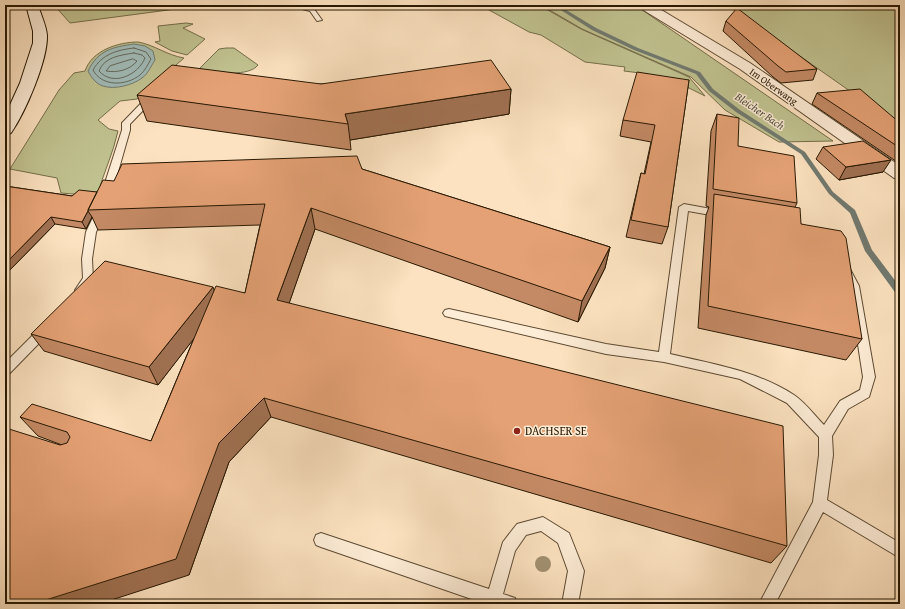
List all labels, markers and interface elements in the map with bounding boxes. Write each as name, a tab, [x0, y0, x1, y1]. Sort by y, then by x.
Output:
street label: Im Oberwang	[747, 64, 801, 109]
water label: Bleicher Bach	[731, 88, 788, 134]
place label: DACHSER SE	[525, 422, 587, 439]
marker: DACHSER SE	[512, 426, 522, 436]

